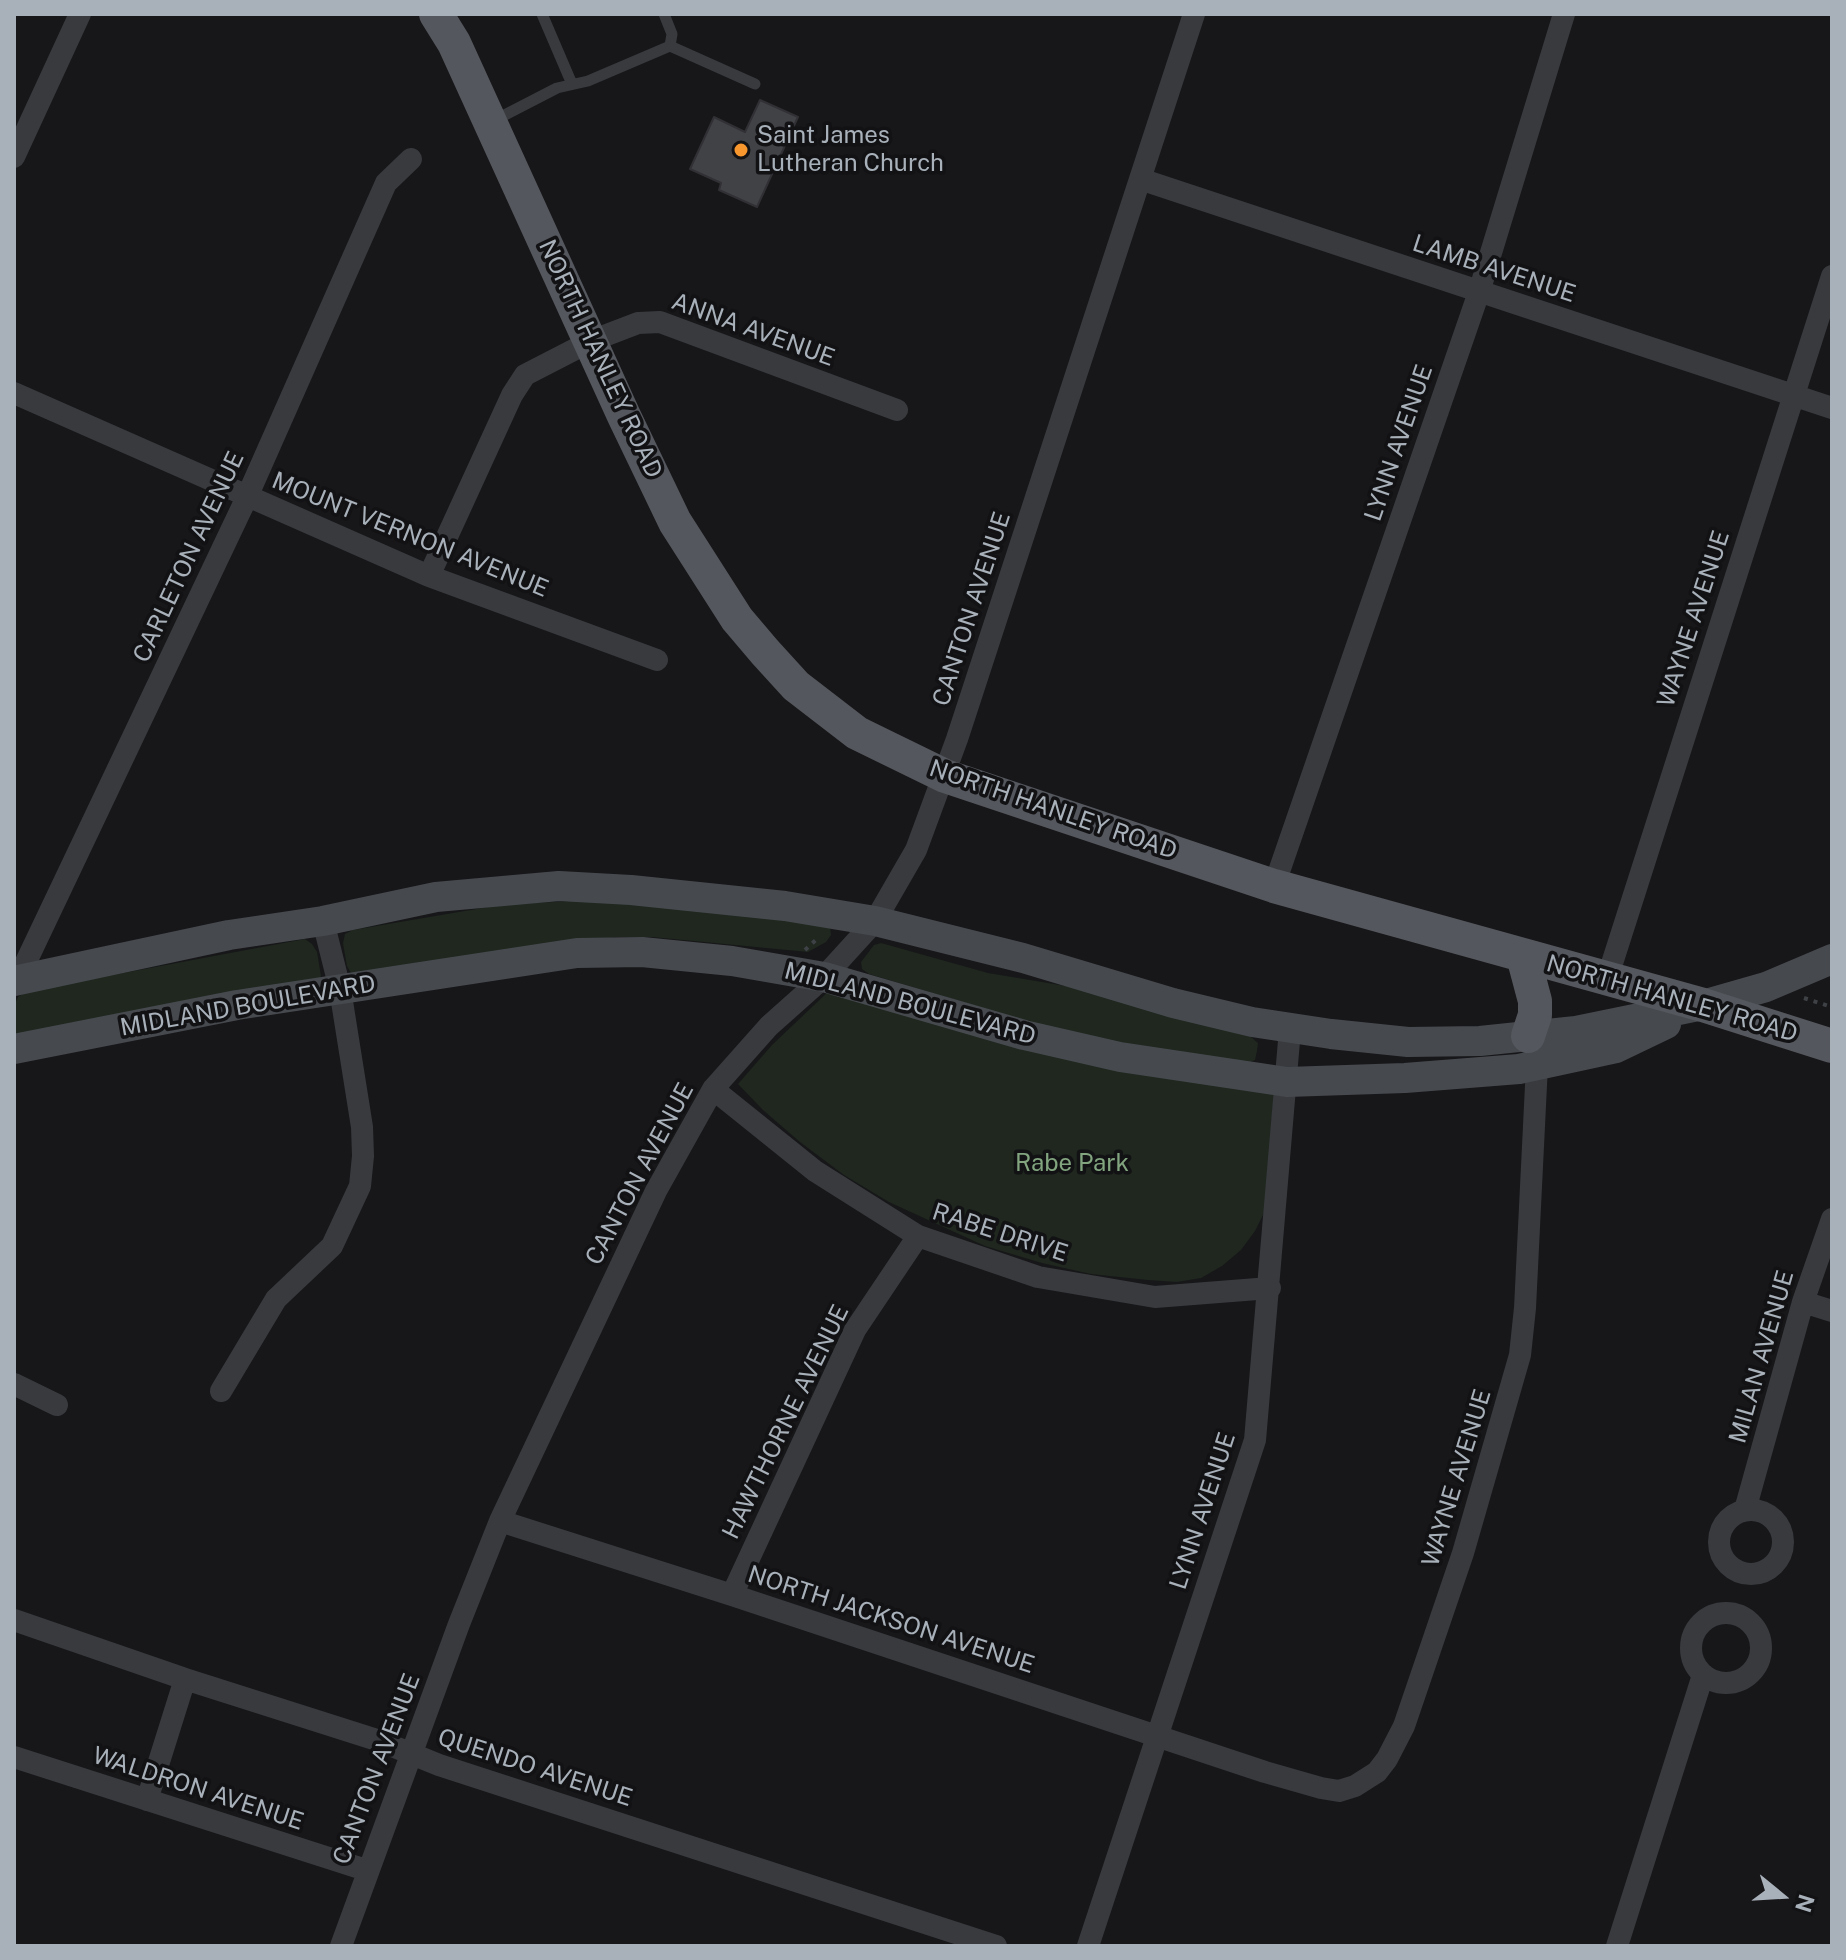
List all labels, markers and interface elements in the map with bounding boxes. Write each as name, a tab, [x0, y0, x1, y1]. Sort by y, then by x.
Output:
place label: Saint James Lutheran Church	[757, 122, 944, 178]
marker: Saint James Lutheran Church	[732, 141, 750, 159]
street label: LAMB AVENUE	[1409, 229, 1579, 309]
street label: NORTH HANLEY ROAD	[532, 235, 668, 483]
street label: ANNA AVENUE	[668, 287, 838, 373]
street label: LYNN AVENUE	[1359, 361, 1439, 525]
street label: CARLETON AVENUE	[127, 447, 251, 667]
street label: MOUNT VERNON AVENUE	[268, 466, 552, 604]
street label: CANTON AVENUE	[927, 508, 1017, 710]
street label: WAYNE AVENUE	[1652, 527, 1736, 711]
street label: NORTH HANLEY ROAD	[926, 754, 1180, 866]
street label: NORTH HANLEY ROAD	[1543, 949, 1801, 1049]
street label: MIDLAND BOULEVARD	[781, 957, 1039, 1051]
street label: MIDLAND BOULEVARD	[118, 969, 378, 1043]
street label: CANTON AVENUE	[580, 1078, 700, 1270]
park label: Rabe Park	[1015, 1150, 1129, 1178]
street label: RABE DRIVE	[928, 1198, 1072, 1268]
street label: MILAN AVENUE	[1724, 1267, 1800, 1447]
street label: HAWTHORNE AVENUE	[717, 1300, 855, 1544]
street label: WAYNE AVENUE	[1416, 1386, 1498, 1570]
street label: LYNN AVENUE	[1164, 1429, 1242, 1593]
street label: NORTH JACKSON AVENUE	[744, 1560, 1038, 1680]
street label: CANTON AVENUE	[327, 1669, 427, 1869]
street label: QUENDO AVENUE	[434, 1723, 636, 1813]
street label: WALDRON AVENUE	[89, 1741, 307, 1837]
north arrow	[1742, 1856, 1822, 1936]
text: N	[1790, 1891, 1820, 1916]

